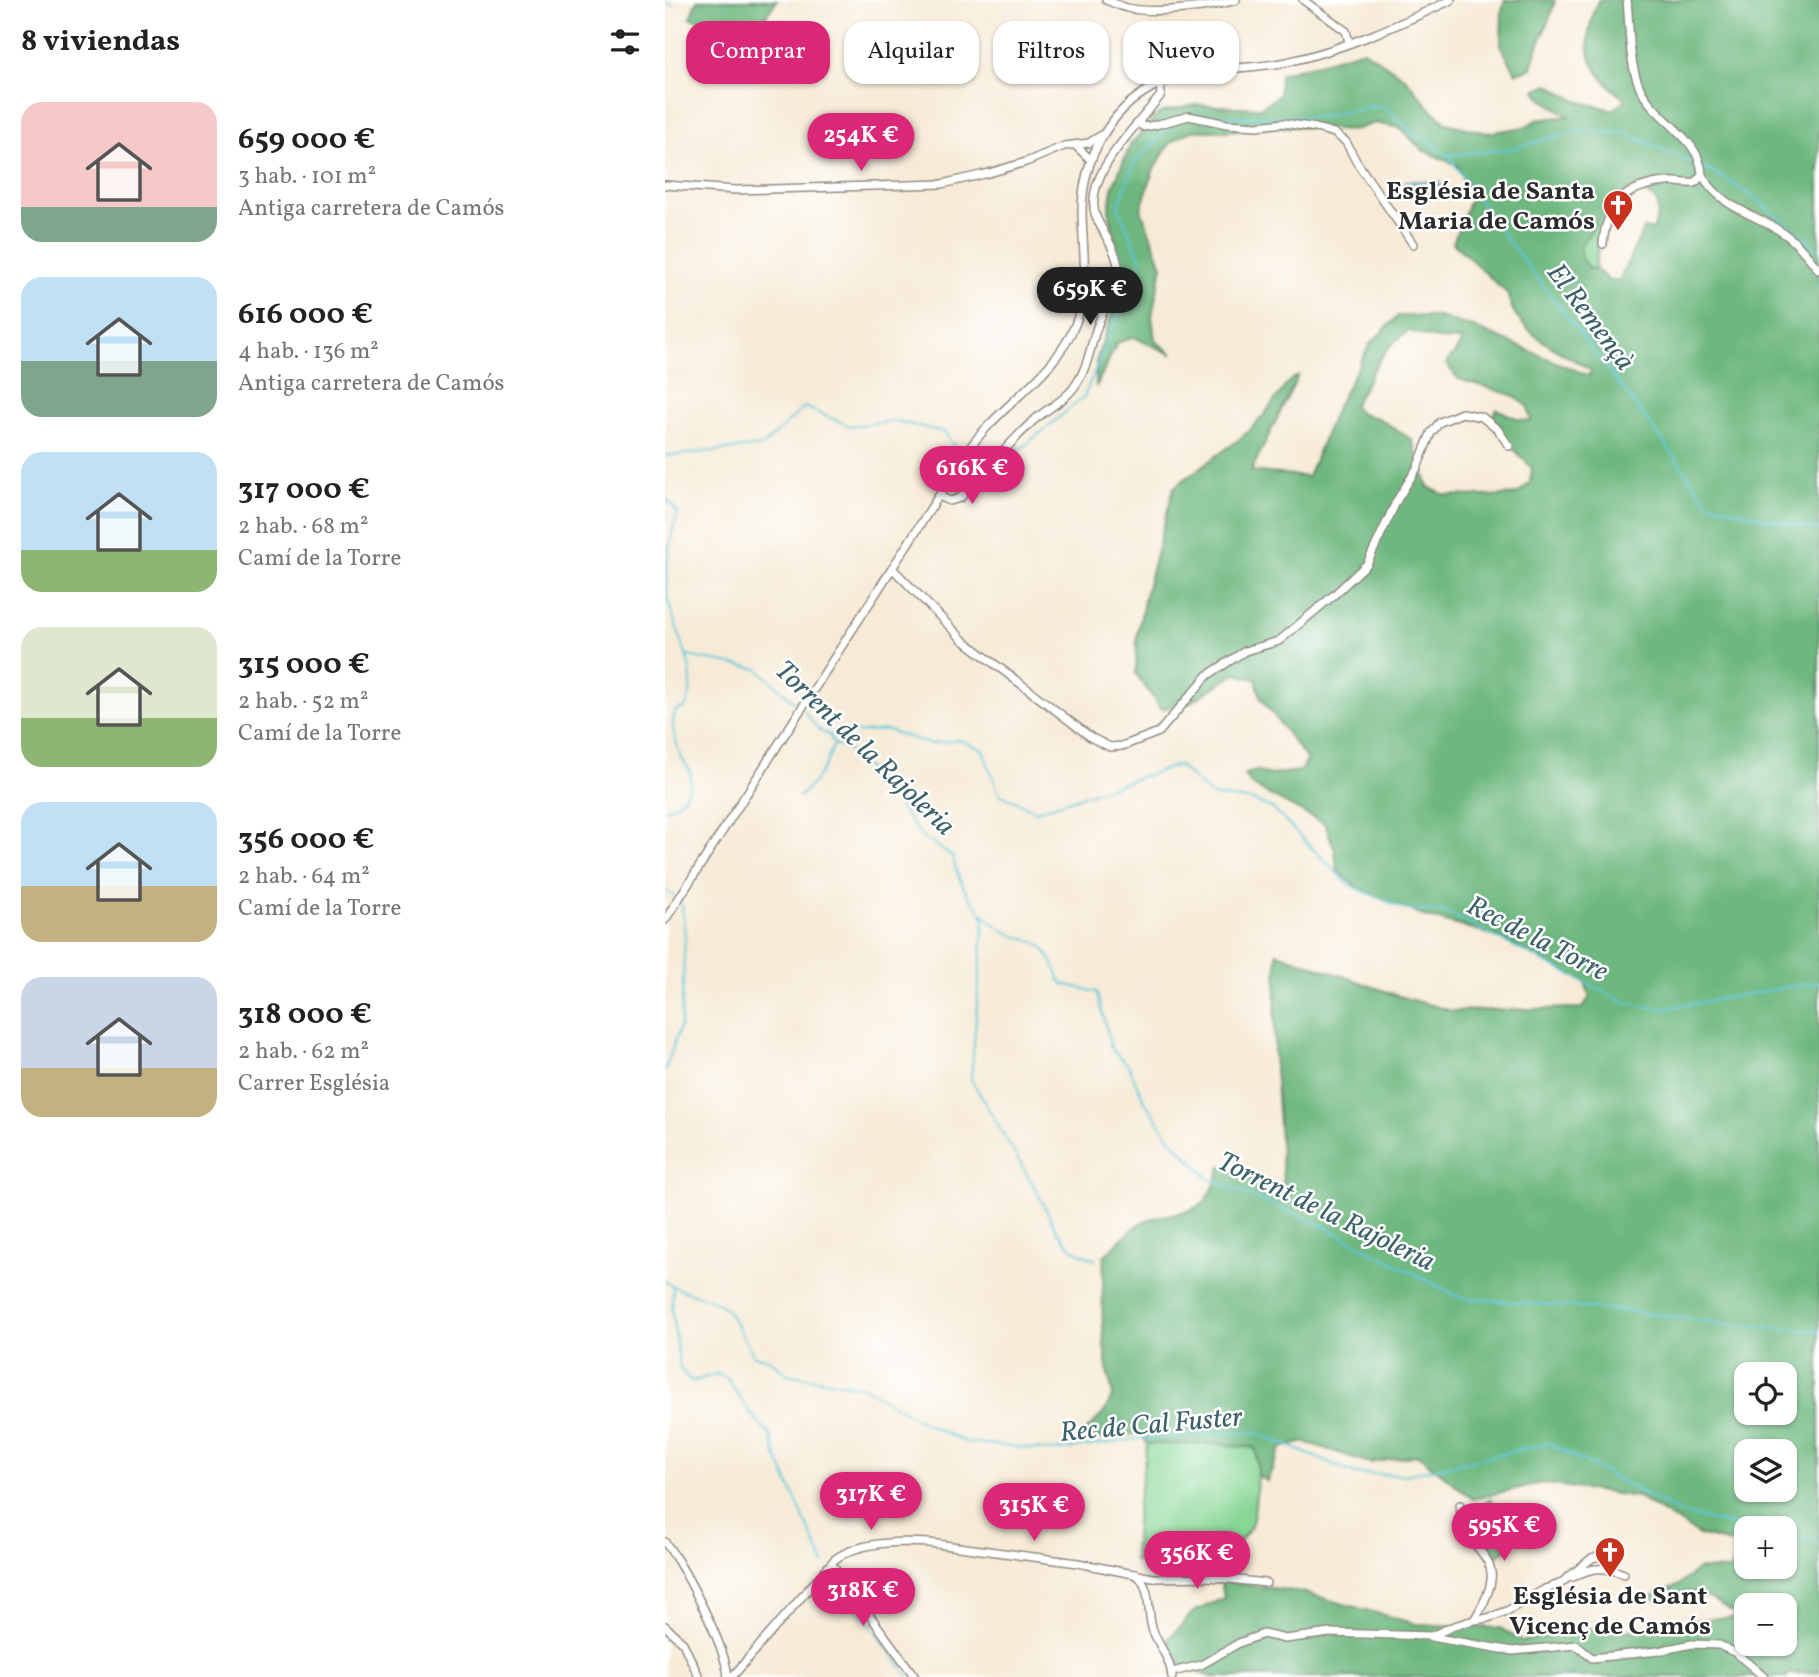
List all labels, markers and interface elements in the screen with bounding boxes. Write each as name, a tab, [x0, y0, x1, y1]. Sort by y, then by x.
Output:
text: 8 viviendas	[21, 21, 180, 63]
chip: Comprar	[686, 21, 830, 84]
chip: Alquilar	[844, 21, 979, 84]
chip: Filtros	[993, 21, 1109, 84]
chip: Nuevo	[1123, 21, 1239, 84]
icon: filters	[606, 23, 644, 61]
pin: 254K €	[804, 114, 918, 173]
text: 659 000 €	[238, 119, 375, 161]
text: 254K €	[823, 120, 899, 152]
icon: home	[77, 130, 161, 214]
text: 3 hab. · 101 m²	[238, 161, 376, 193]
place label: Església de Santa Maria de Camós	[1386, 174, 1595, 240]
church icon: Església de Santa Maria de Camós	[1601, 188, 1635, 232]
text: Antiga carretera de Camós	[238, 193, 504, 225]
water label: El Remençà	[1537, 256, 1643, 379]
pin: 659K €	[1033, 268, 1147, 327]
text: 659K €	[1053, 274, 1127, 306]
text: 616 000 €	[238, 294, 373, 336]
icon: home	[77, 305, 161, 389]
text: 4 hab. · 136 m²	[238, 336, 379, 368]
text: Antiga carretera de Camós	[238, 368, 504, 400]
pin: 616K €	[915, 447, 1029, 506]
text: 616K €	[936, 453, 1008, 485]
text: 317 000 €	[238, 469, 370, 511]
icon: home	[77, 480, 161, 564]
text: 2 hab. · 68 m²	[238, 511, 368, 543]
text: Camí de la Torre	[238, 543, 401, 575]
text: 315 000 €	[238, 644, 370, 686]
water label: Torrent de la Rajoleria	[765, 652, 963, 845]
icon: home	[77, 655, 161, 739]
text: 2 hab. · 52 m²	[238, 686, 368, 718]
text: Camí de la Torre	[238, 718, 401, 750]
text: 356 000 €	[238, 819, 374, 861]
icon: home	[77, 830, 161, 914]
text: 2 hab. · 64 m²	[238, 861, 370, 893]
water label: Rec de la Torre	[1459, 887, 1614, 992]
text: Camí de la Torre	[238, 893, 401, 925]
text: 318 000 €	[238, 994, 372, 1036]
icon: home	[77, 1005, 161, 1089]
text: 2 hab. · 62 m²	[238, 1036, 369, 1068]
text: Carrer Església	[238, 1068, 390, 1100]
water label: Torrent de la Rajoleria	[1211, 1143, 1441, 1282]
map controls	[1734, 1362, 1797, 1656]
button: locate	[1734, 1362, 1797, 1425]
water label: Rec de Cal Fuster	[1058, 1398, 1245, 1453]
button: layers	[1734, 1439, 1797, 1502]
pin: 317K €	[814, 1472, 928, 1532]
text: 317K €	[836, 1479, 906, 1511]
pin: 315K €	[977, 1484, 1091, 1543]
text: 315K €	[999, 1490, 1069, 1522]
pin: 595K €	[1447, 1504, 1561, 1563]
text: 595K €	[1468, 1510, 1540, 1542]
button: +	[1734, 1516, 1797, 1579]
pin: 356K €	[1140, 1532, 1254, 1591]
church icon: Església de Sant Vicenç de Camós	[1593, 1535, 1627, 1579]
text: 356K €	[1160, 1538, 1234, 1570]
pin: 318K €	[806, 1568, 920, 1628]
text: 318K €	[827, 1575, 899, 1607]
place label: Església de Sant Vicenç de Camós	[1509, 1579, 1711, 1645]
button: −	[1734, 1593, 1797, 1656]

